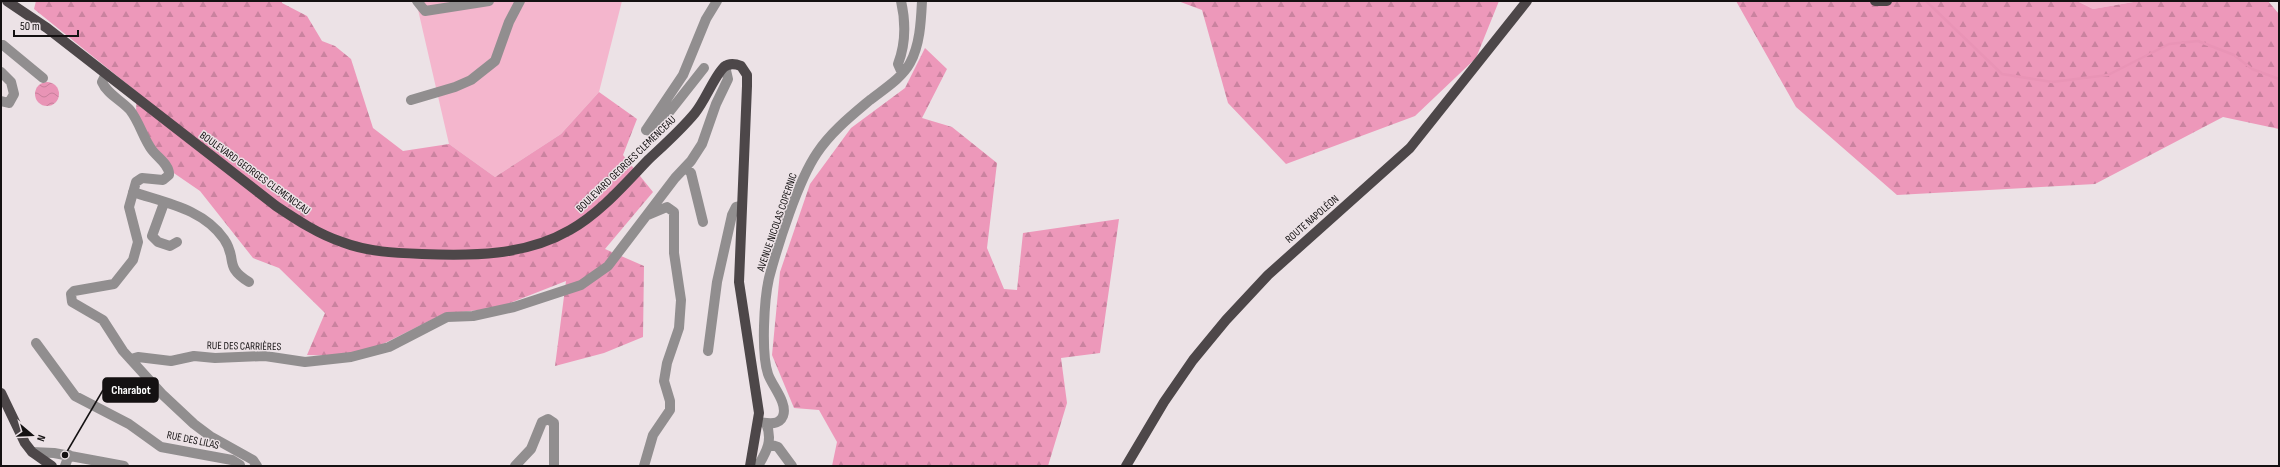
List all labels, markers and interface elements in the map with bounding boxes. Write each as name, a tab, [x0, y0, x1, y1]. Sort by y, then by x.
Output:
scale bar	[14, 12, 78, 38]
text: 50 m	[20, 19, 40, 34]
street label: BOULEVARD GEORGES CLEMENCEAU	[574, 113, 678, 215]
street label: BOULEVARD GEORGES CLEMENCEAU	[197, 129, 313, 217]
street label: AVENUE NICOLAS COPERNIC	[754, 171, 800, 274]
street label: ROUTE NAPOLÉON	[1283, 192, 1341, 246]
street label: RUE DES CARRIÈRES	[207, 339, 282, 353]
callout: Charabot	[103, 378, 158, 402]
text: Charabot	[111, 383, 151, 398]
north arrow	[12, 415, 52, 455]
street label: RUE DES LILAS	[166, 428, 221, 452]
text: N	[34, 433, 48, 443]

